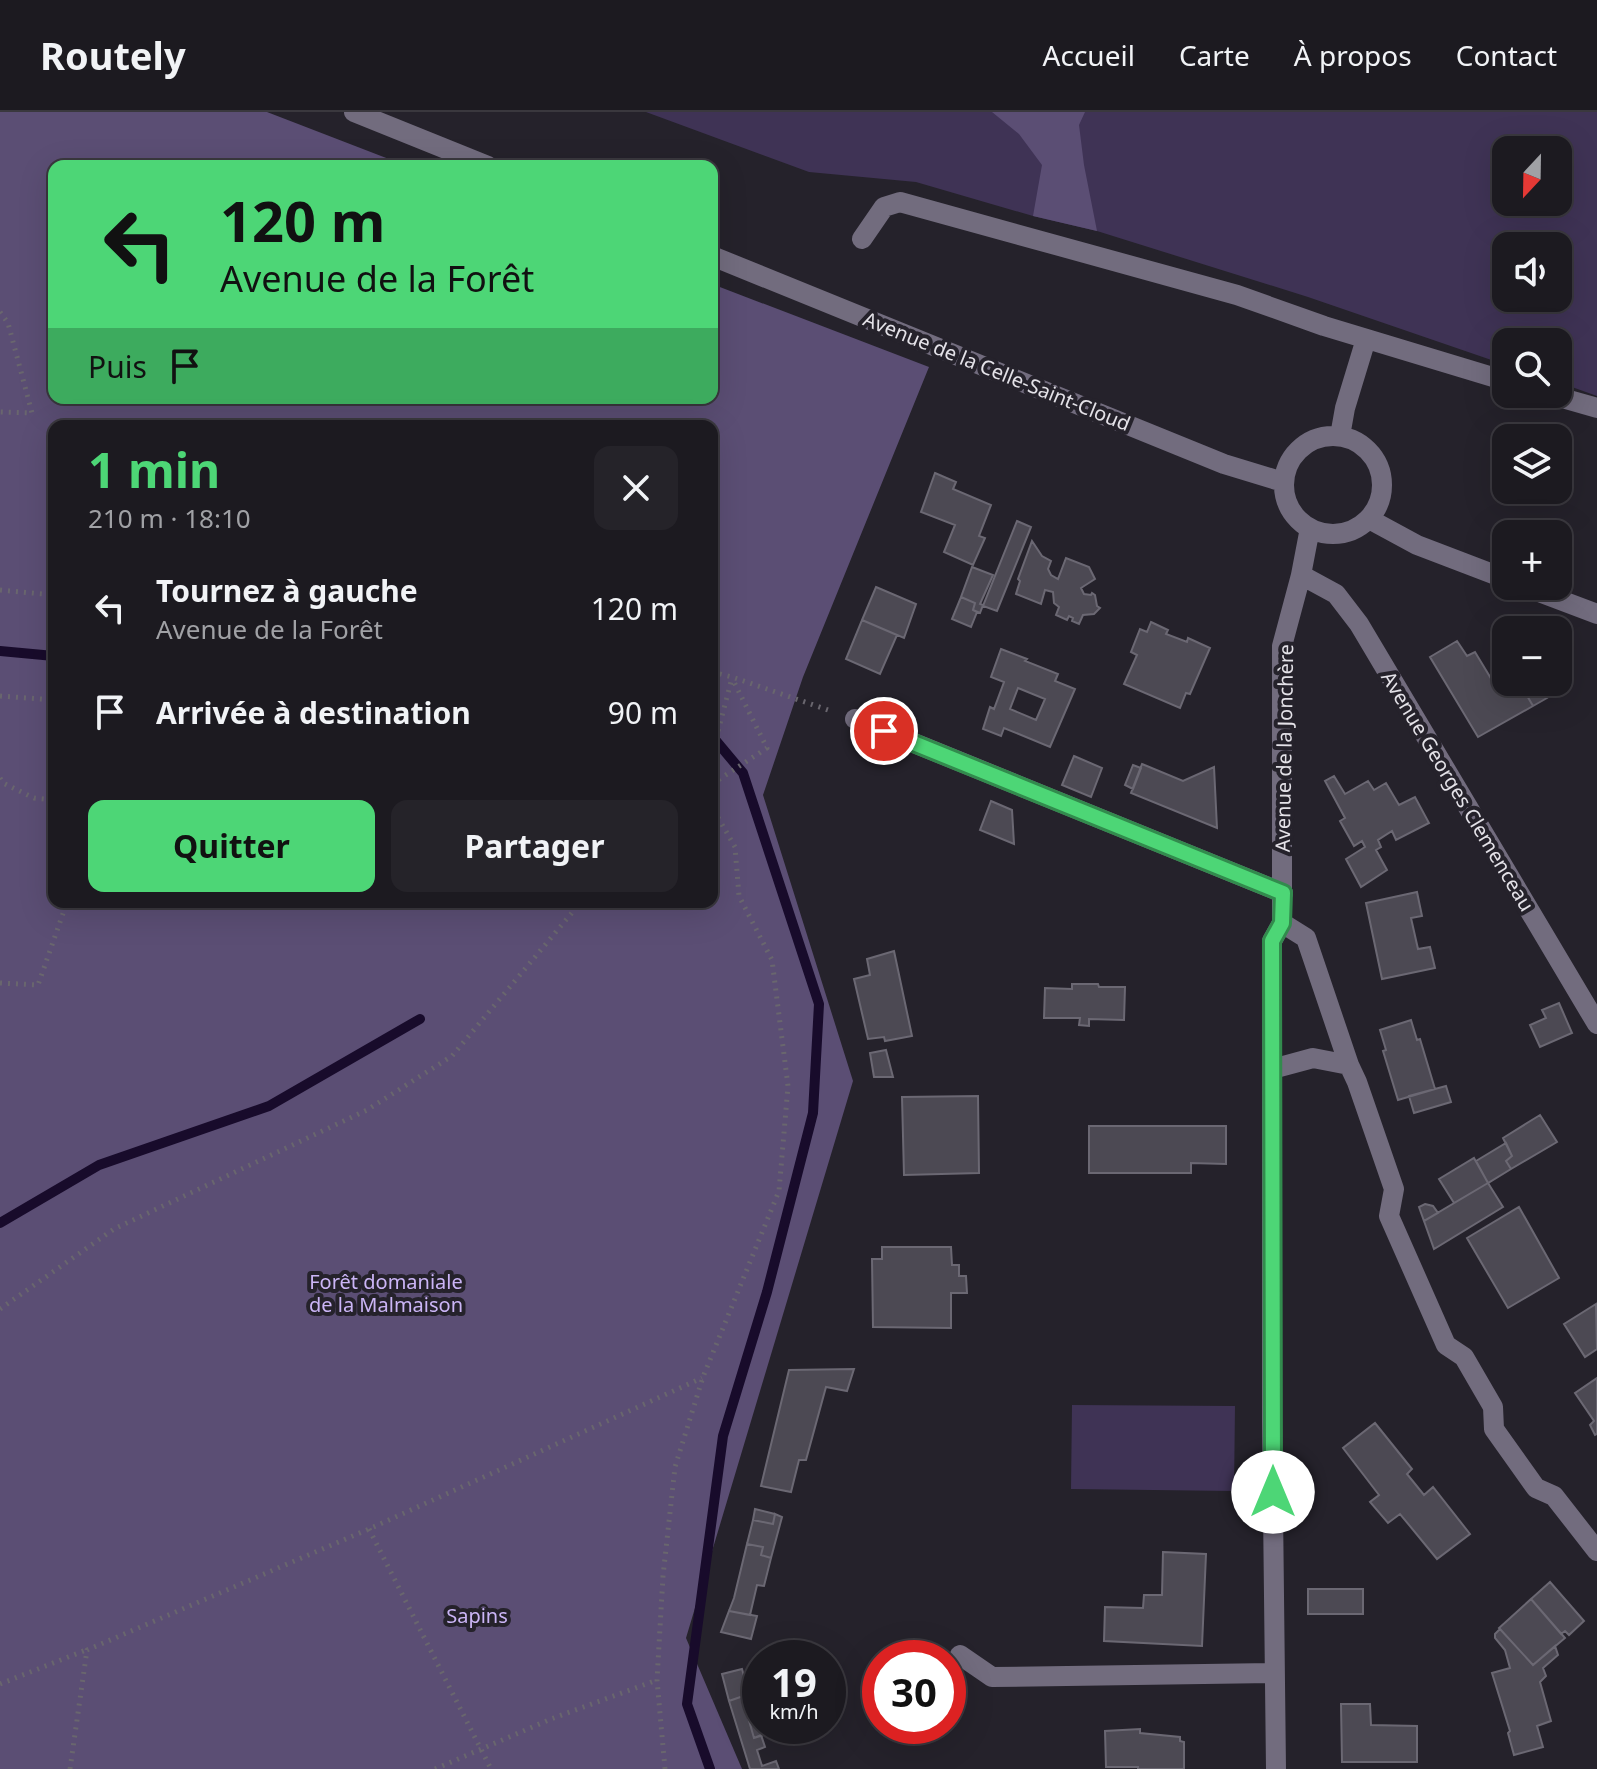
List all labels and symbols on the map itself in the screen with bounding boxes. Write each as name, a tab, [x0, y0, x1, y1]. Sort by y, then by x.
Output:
north arrow	[1492, 136, 1572, 216]
street label: Avenue de la Celle-Saint-Cloud	[860, 305, 1134, 437]
street label: Avenue de la Jonchère	[1269, 644, 1299, 852]
street label: Avenue Georges Clemenceau	[1375, 666, 1541, 916]
pin	[850, 697, 918, 765]
park label: Forêt domaniale de la Malmaison	[309, 1268, 463, 1318]
position arrow	[1231, 1450, 1315, 1534]
park label: Sapins	[446, 1602, 508, 1629]
speed limit sign: 30	[862, 1640, 966, 1744]

